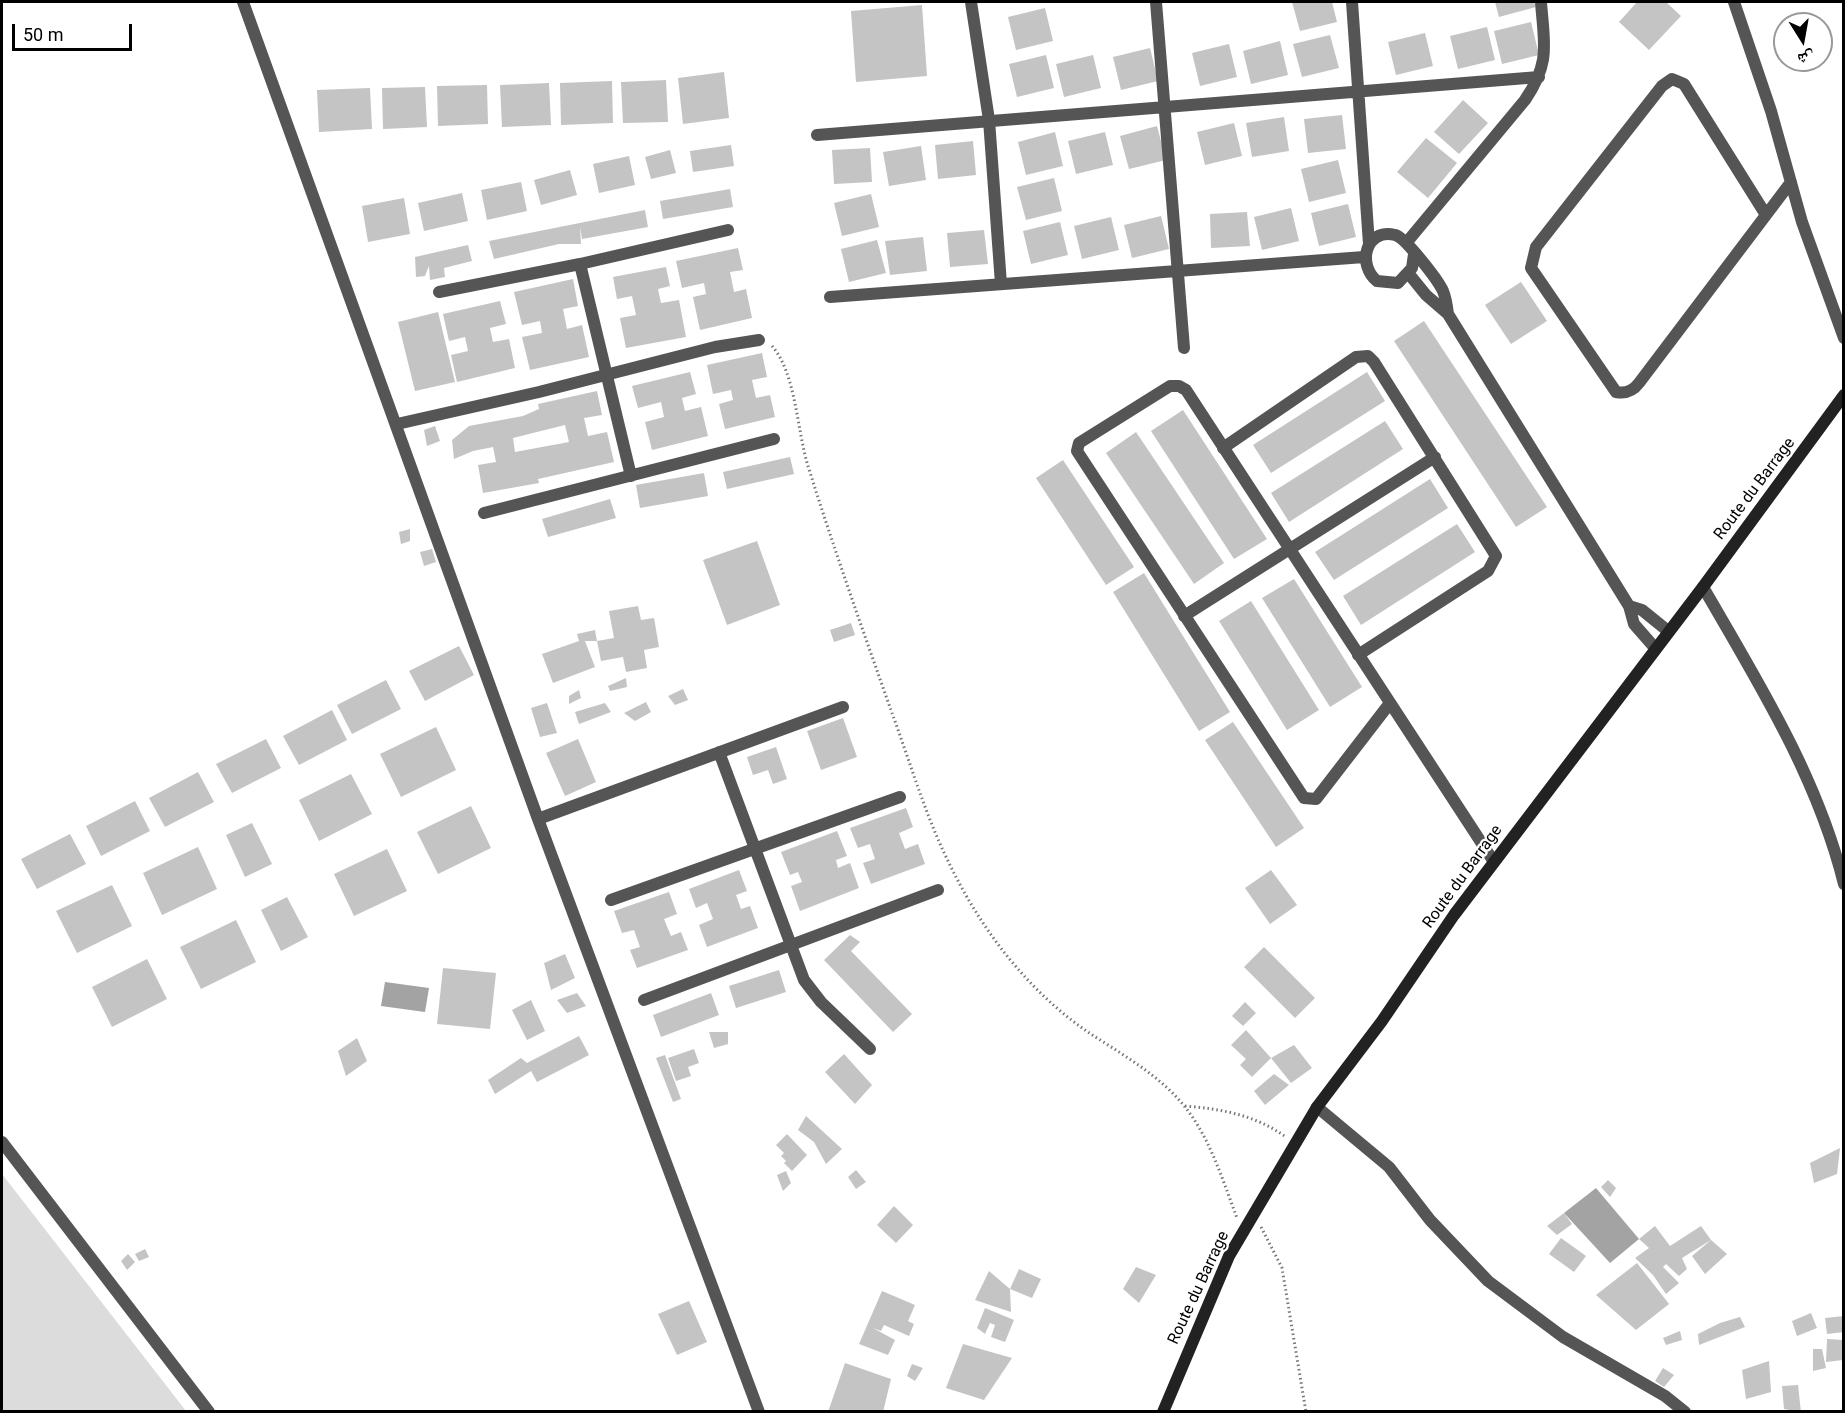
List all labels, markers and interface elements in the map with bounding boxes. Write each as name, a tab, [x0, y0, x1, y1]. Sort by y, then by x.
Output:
scale bar	[15, 12, 135, 50]
north arrow	[1773, 12, 1833, 72]
text: 50 m	[23, 24, 63, 45]
text: ش	[1796, 47, 1816, 69]
street label: Route du Barrage	[1710, 434, 1800, 544]
street label: Route du Barrage	[1419, 822, 1507, 932]
street label: Route du Barrage	[1164, 1228, 1234, 1348]

